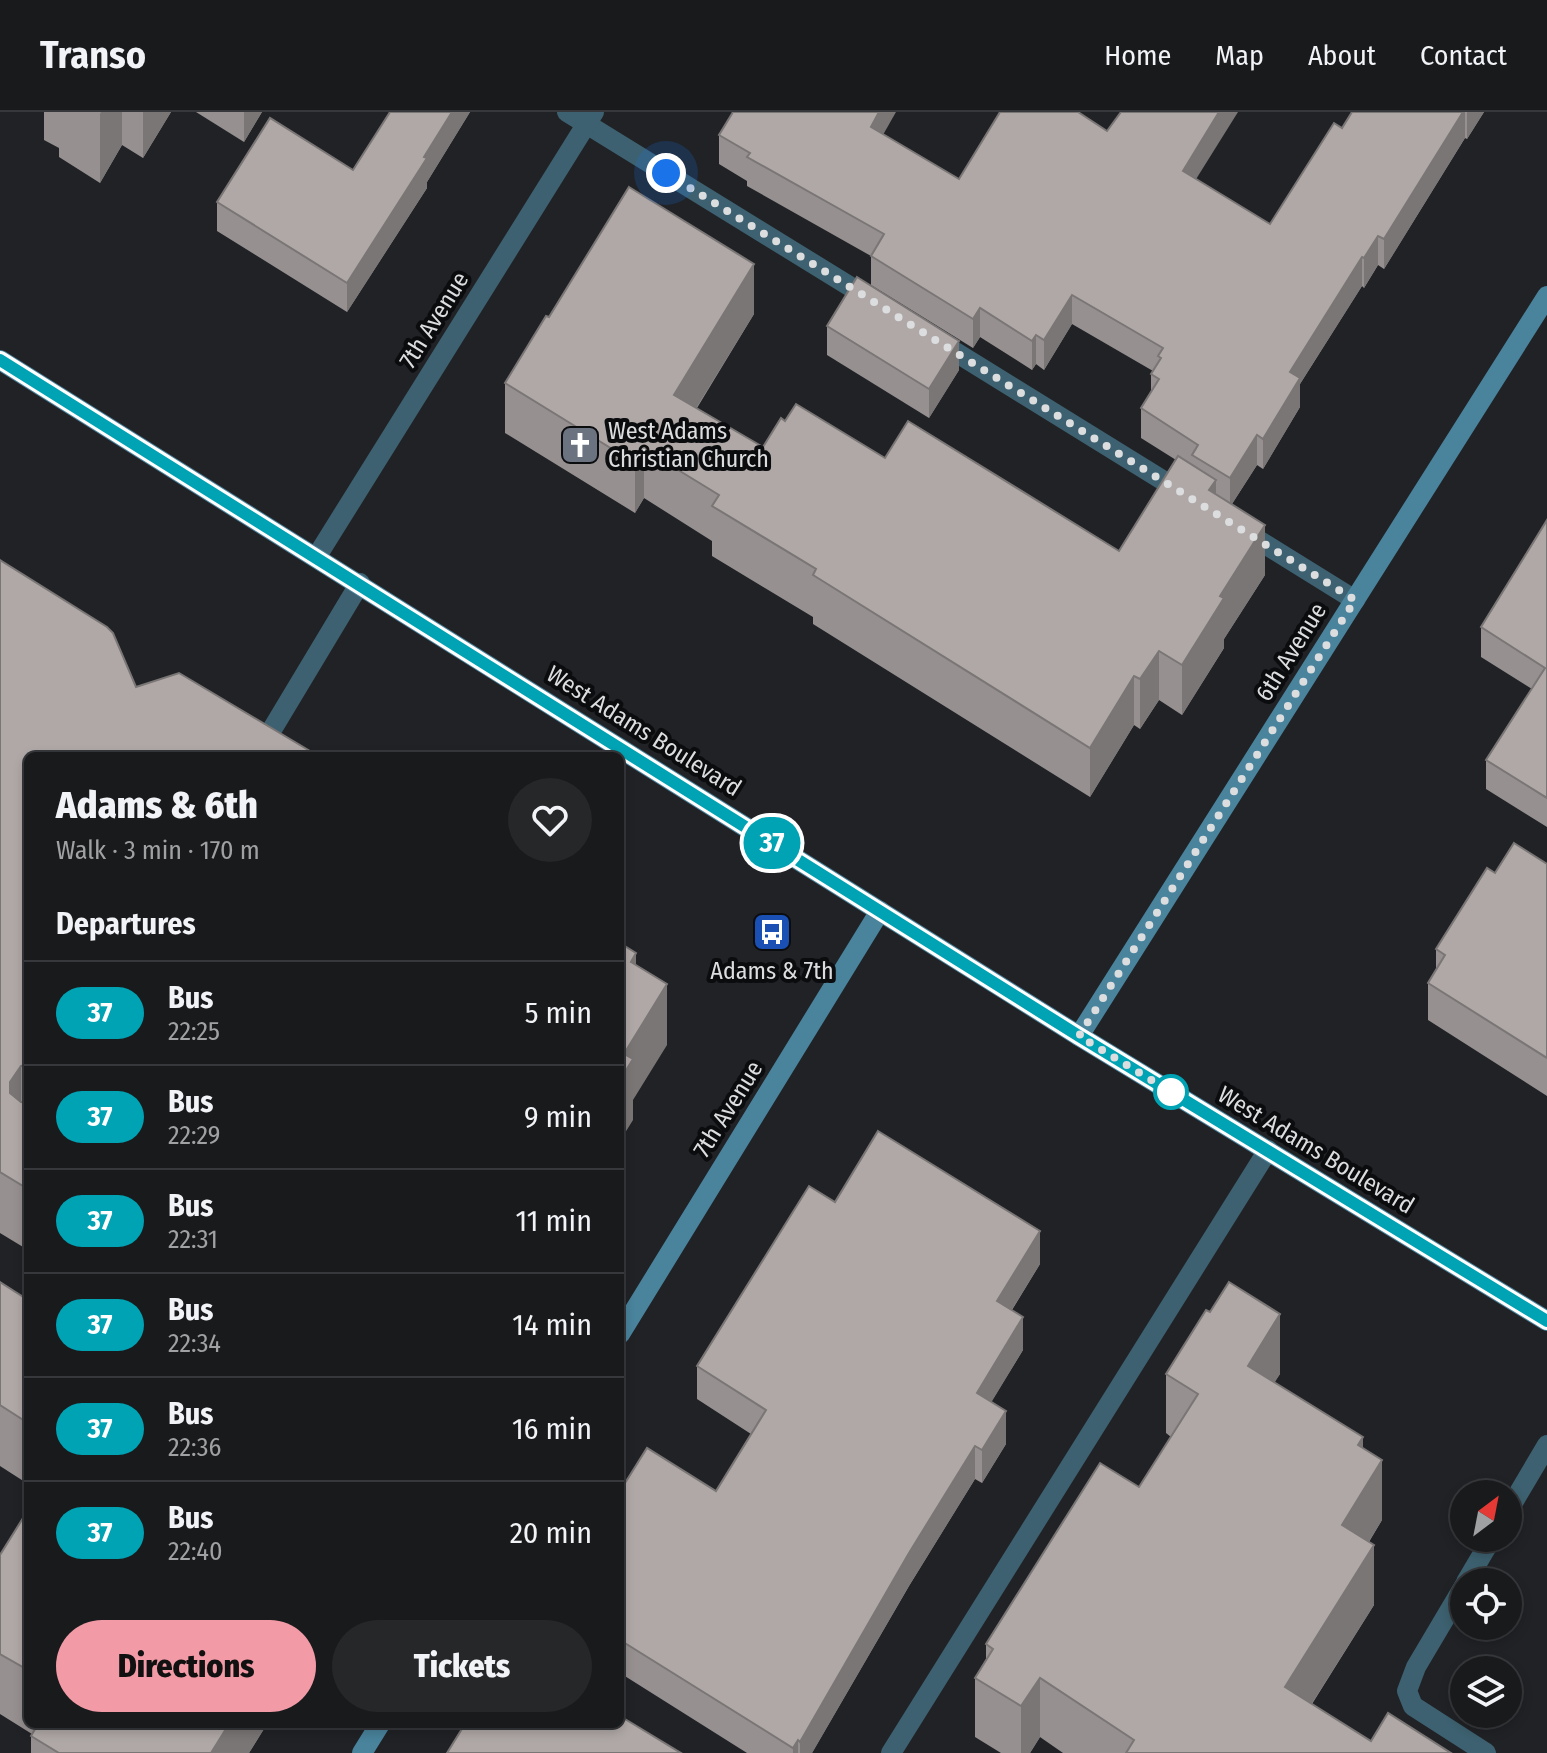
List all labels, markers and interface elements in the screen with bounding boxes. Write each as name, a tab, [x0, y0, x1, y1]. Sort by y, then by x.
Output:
text: Transo	[40, 32, 146, 78]
text: Home	[1104, 39, 1171, 72]
text: Map	[1215, 39, 1264, 72]
text: About	[1308, 39, 1376, 72]
text: Contact	[1420, 39, 1507, 72]
your location	[646, 153, 686, 193]
street label: 7th Avenue	[394, 267, 474, 373]
place label: West Adams Christian Church	[608, 417, 769, 473]
church icon: West Adams Christian Church	[559, 424, 601, 466]
street label: 6th Avenue	[1250, 598, 1332, 706]
street label: West Adams Boulevard	[542, 660, 746, 802]
button: heart	[508, 778, 592, 862]
text: Adams & 6th	[56, 782, 258, 828]
line badge: 37	[736, 817, 808, 869]
text: 37	[759, 826, 785, 859]
text: Walk · 3 min · 170 m	[56, 835, 260, 866]
text: Departures	[56, 906, 196, 942]
bus stop icon: Adams & 7th	[751, 911, 793, 953]
place label: Adams & 7th	[710, 957, 834, 985]
text: Bus	[168, 980, 213, 1016]
text: 5 min	[525, 995, 592, 1031]
text: 37	[87, 996, 113, 1029]
text: 22:25	[168, 1016, 220, 1047]
street label: 7th Avenue	[688, 1056, 768, 1162]
unlabelled marker	[1154, 1075, 1188, 1109]
street label: West Adams Boulevard	[1213, 1080, 1419, 1220]
text: Bus	[168, 1084, 213, 1120]
text: 9 min	[524, 1099, 592, 1135]
text: 37	[87, 1100, 113, 1133]
text: 22:29	[168, 1120, 220, 1151]
text: Bus	[168, 1188, 213, 1224]
text: 11 min	[516, 1203, 592, 1239]
text: 37	[87, 1204, 113, 1237]
text: 22:31	[168, 1224, 218, 1255]
text: Bus	[168, 1292, 213, 1328]
text: 14 min	[512, 1307, 592, 1343]
text: 37	[87, 1308, 113, 1341]
text: 22:34	[168, 1328, 221, 1359]
text: Bus	[168, 1396, 213, 1432]
text: 16 min	[512, 1411, 592, 1447]
text: 37	[87, 1412, 113, 1445]
text: 22:36	[168, 1432, 221, 1463]
north arrow	[1450, 1480, 1522, 1552]
map controls	[1450, 1480, 1522, 1728]
text: Bus	[168, 1500, 213, 1536]
text: 20 min	[510, 1515, 592, 1551]
text: 37	[87, 1516, 113, 1549]
text: 22:40	[168, 1536, 222, 1567]
button: locate	[1450, 1568, 1522, 1640]
button: Directions	[56, 1620, 316, 1712]
button: Tickets	[332, 1620, 592, 1712]
button: layers	[1450, 1656, 1522, 1728]

